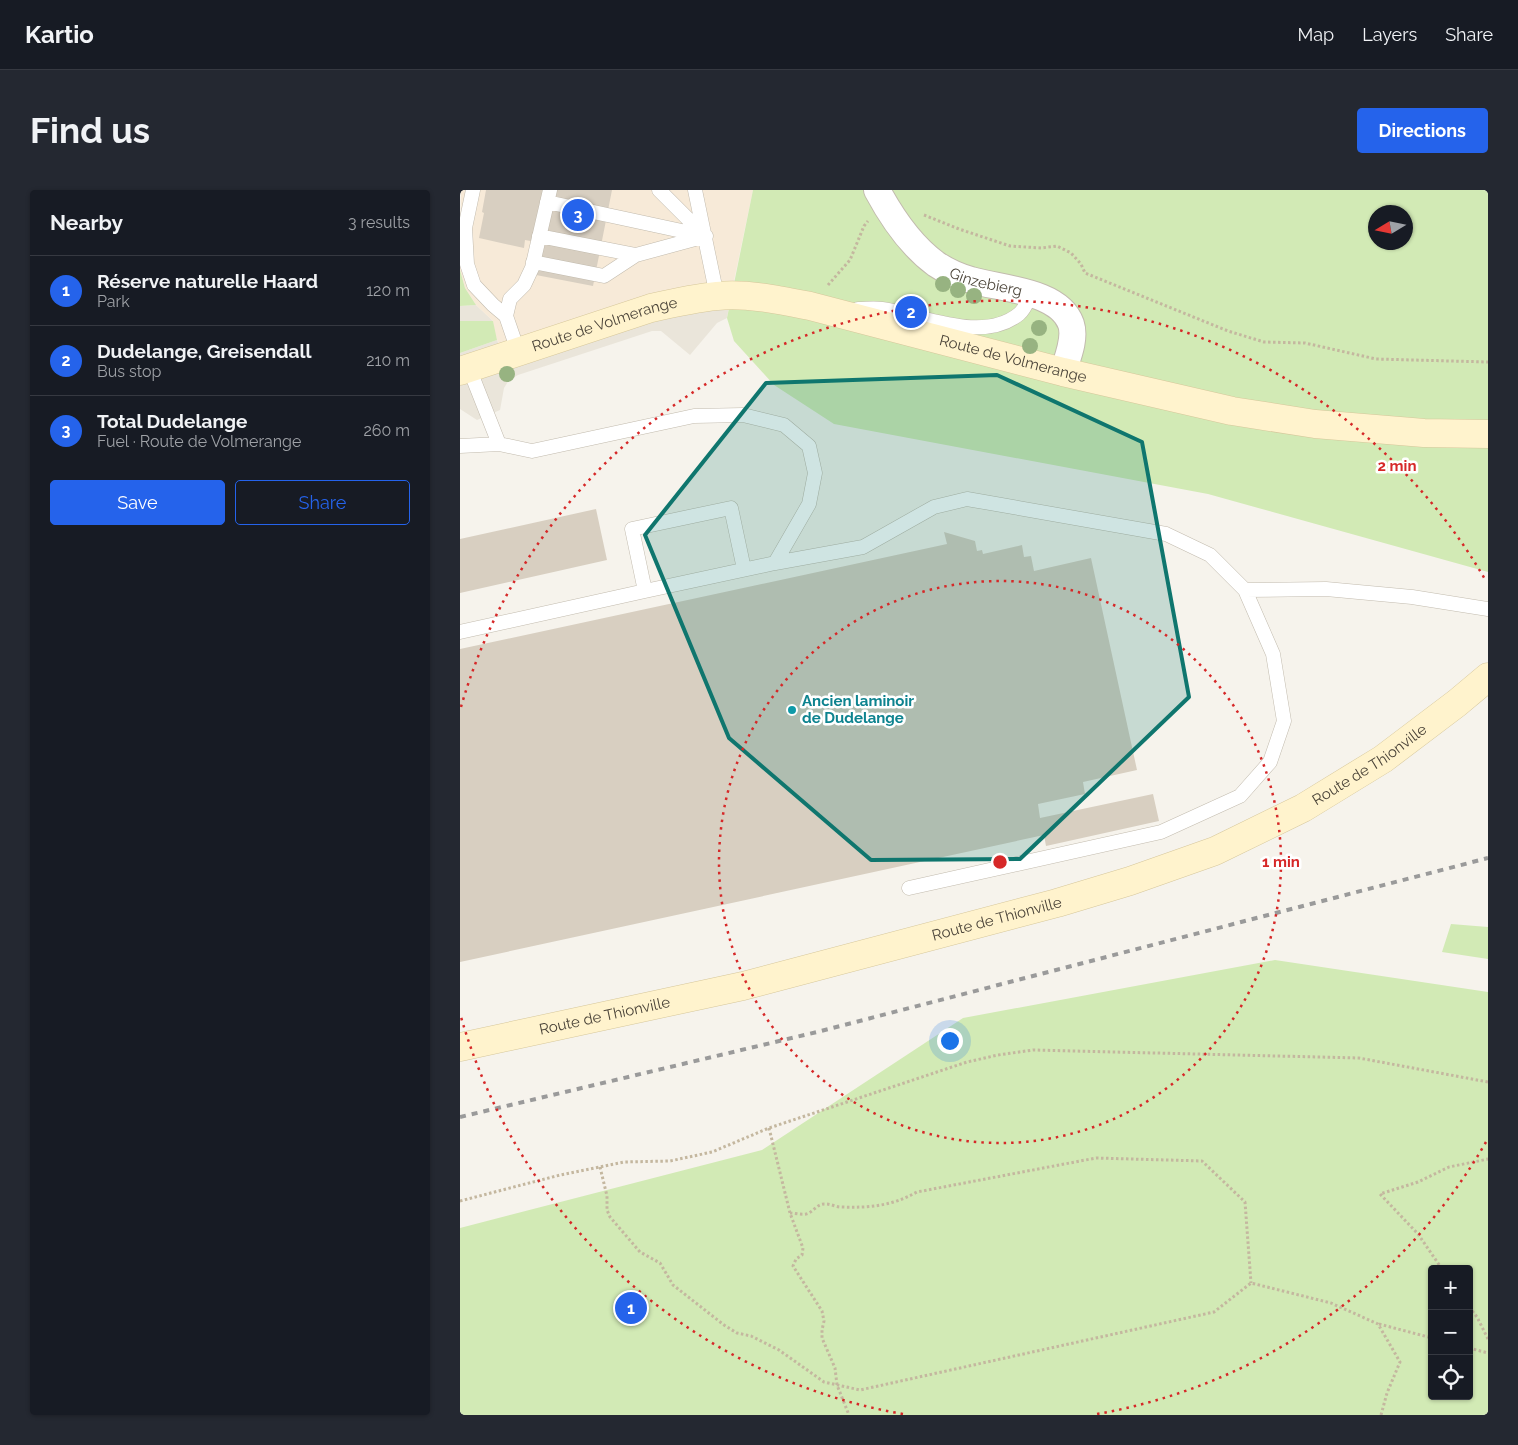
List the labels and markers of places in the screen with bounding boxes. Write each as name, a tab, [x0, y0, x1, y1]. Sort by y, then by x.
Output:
pin: 3	[562, 196, 594, 234]
pin: 2	[895, 293, 927, 331]
place label: Ancien laminoir de Dudelange	[802, 692, 914, 727]
marker: Ancien laminoir de Dudelange	[786, 704, 798, 716]
centre of rings	[991, 853, 1009, 871]
pin: 1	[615, 1289, 647, 1327]

